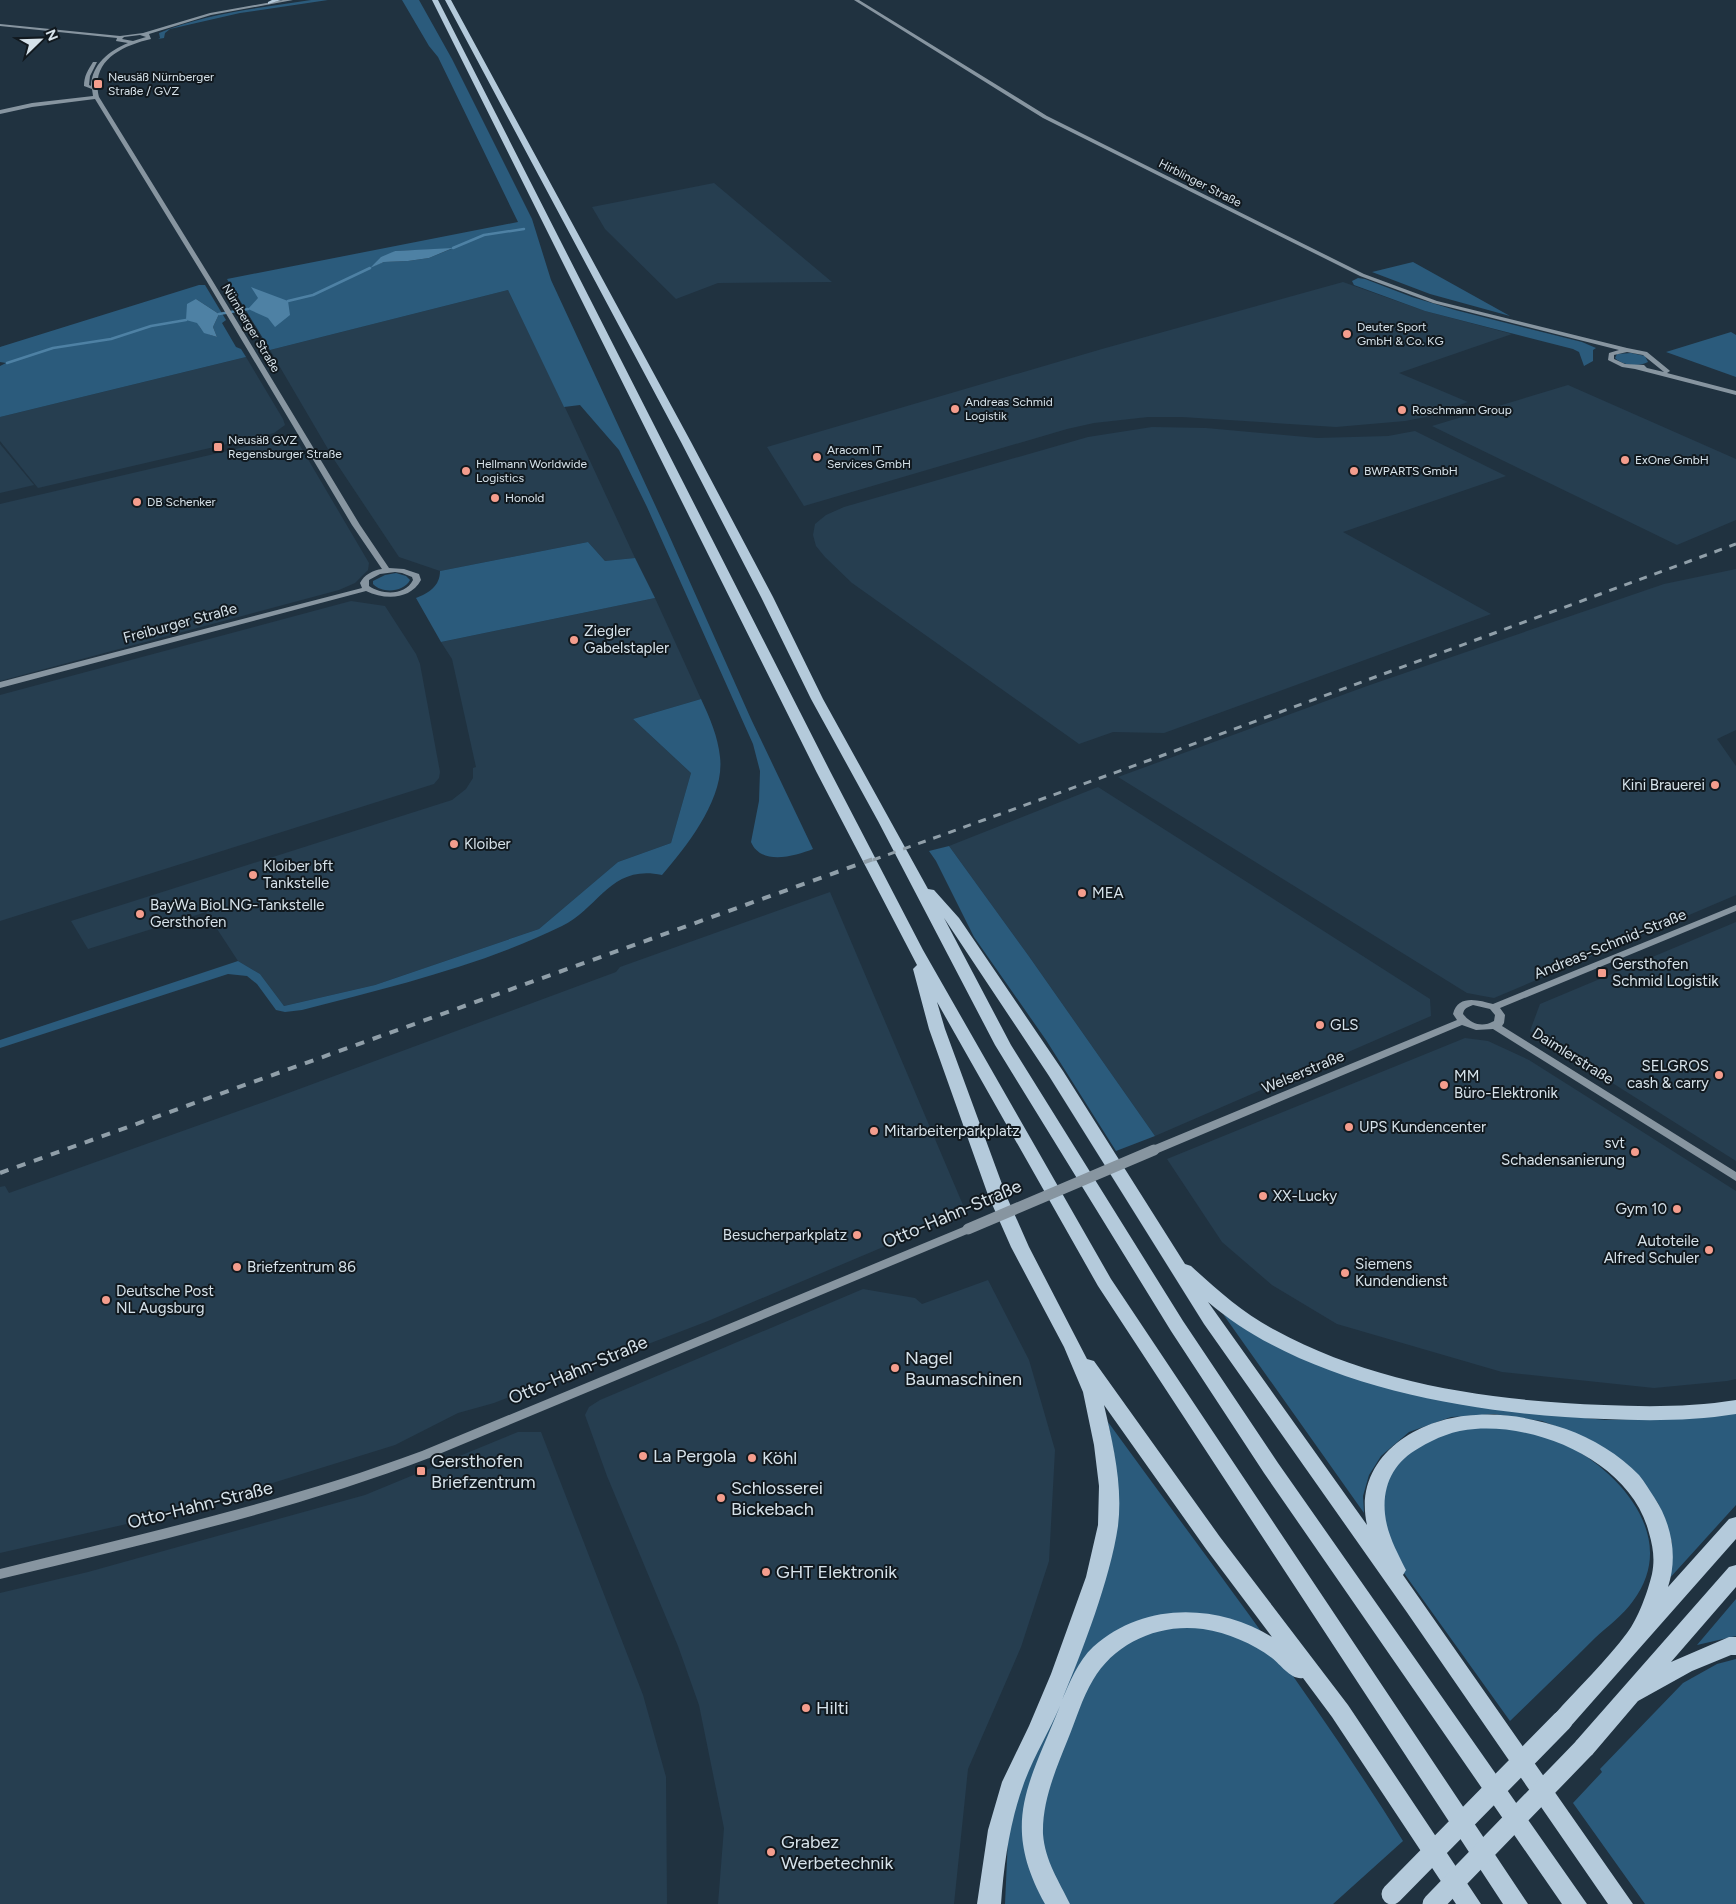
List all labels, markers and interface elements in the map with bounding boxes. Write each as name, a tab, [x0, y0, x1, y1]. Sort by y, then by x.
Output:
north arrow	[15, 15, 65, 65]
text: N	[42, 27, 61, 43]
place label: Neusäß Nürnberger Straße / GVZ	[108, 70, 214, 98]
marker: Neusäß Nürnberger Straße / GVZ	[92, 78, 104, 90]
street label: Hirblinger Straße	[1156, 156, 1244, 210]
street label: Nürnberger Straße	[219, 281, 283, 375]
place label: Deuter Sport GmbH & Co. KG	[1357, 320, 1444, 348]
marker: Deuter Sport GmbH & Co. KG	[1341, 328, 1353, 340]
place label: Andreas Schmid Logistik	[965, 395, 1053, 423]
marker: Andreas Schmid Logistik	[949, 403, 961, 415]
place label: Roschmann Group	[1412, 403, 1512, 417]
marker: Roschmann Group	[1396, 404, 1408, 416]
place label: Neusäß GVZ Regensburger Straße	[228, 433, 342, 461]
marker: Neusäß GVZ Regensburger Straße	[212, 441, 224, 453]
place label: Aracom IT Services GmbH	[827, 443, 911, 471]
marker: Aracom IT Services GmbH	[811, 451, 823, 463]
place label: ExOne GmbH	[1635, 453, 1709, 467]
marker: ExOne GmbH	[1619, 454, 1631, 466]
place label: Hellmann Worldwide Logistics	[476, 457, 587, 485]
place label: BWPARTS GmbH	[1364, 464, 1458, 478]
marker: Hellmann Worldwide Logistics	[460, 465, 472, 477]
marker: BWPARTS GmbH	[1348, 465, 1360, 477]
place label: Honold	[505, 491, 544, 505]
marker: Honold	[489, 492, 501, 504]
place label: DB Schenker	[147, 495, 216, 509]
marker: DB Schenker	[131, 496, 143, 508]
street label: Freiburger Straße	[121, 599, 239, 647]
place label: Ziegler Gabelstapler	[584, 622, 669, 657]
marker: Ziegler Gabelstapler	[568, 634, 580, 646]
place label: Kini Brauerei	[1622, 776, 1705, 794]
marker: Kini Brauerei	[1709, 779, 1721, 791]
place label: Kloiber	[464, 835, 511, 853]
marker: Kloiber	[448, 838, 460, 850]
place label: Kloiber bft Tankstelle	[263, 857, 334, 892]
marker: Kloiber bft Tankstelle	[247, 869, 259, 881]
place label: MEA	[1092, 884, 1124, 902]
marker: MEA	[1076, 887, 1088, 899]
place label: BayWa BioLNG-Tankstelle Gersthofen	[150, 896, 324, 931]
street label: Andreas-Schmid-Straße	[1531, 905, 1689, 983]
marker: BayWa BioLNG-Tankstelle Gersthofen	[134, 908, 146, 920]
place label: Gersthofen Schmid Logistik	[1612, 955, 1719, 990]
marker: Gersthofen Schmid Logistik	[1596, 967, 1608, 979]
place label: GLS	[1330, 1016, 1358, 1034]
marker: GLS	[1314, 1019, 1326, 1031]
street label: Daimlerstraße	[1529, 1024, 1617, 1088]
street label: Welserstraße	[1259, 1047, 1347, 1097]
place label: SELGROS cash & carry	[1627, 1057, 1709, 1092]
place label: MM Büro-Elektronik	[1454, 1067, 1558, 1102]
marker: SELGROS cash & carry	[1713, 1069, 1725, 1081]
marker: MM Büro-Elektronik	[1438, 1079, 1450, 1091]
place label: UPS Kundencenter	[1359, 1118, 1486, 1136]
marker: UPS Kundencenter	[1343, 1121, 1355, 1133]
place label: Mitarbeiterparkplatz	[884, 1122, 1020, 1140]
marker: Mitarbeiterparkplatz	[868, 1125, 880, 1137]
place label: svt Schadensanierung	[1501, 1134, 1625, 1169]
marker: svt Schadensanierung	[1629, 1146, 1641, 1158]
street label: Otto-Hahn-Straße	[879, 1175, 1025, 1253]
place label: XX-Lucky	[1273, 1187, 1337, 1205]
marker: XX-Lucky	[1257, 1190, 1269, 1202]
place label: Gym 10	[1615, 1200, 1667, 1218]
marker: Gym 10	[1671, 1203, 1683, 1215]
place label: Besucherparkplatz	[723, 1226, 847, 1244]
marker: Besucherparkplatz	[851, 1229, 863, 1241]
place label: Autoteile Alfred Schuler	[1604, 1232, 1699, 1267]
marker: Autoteile Alfred Schuler	[1703, 1244, 1715, 1256]
place label: Siemens Kundendienst	[1355, 1255, 1448, 1290]
place label: Briefzentrum 86	[247, 1258, 356, 1276]
marker: Briefzentrum 86	[231, 1261, 243, 1273]
marker: Siemens Kundendienst	[1339, 1267, 1351, 1279]
place label: Deutsche Post NL Augsburg	[116, 1282, 214, 1317]
marker: Deutsche Post NL Augsburg	[100, 1294, 112, 1306]
street label: Otto-Hahn-Straße	[505, 1331, 651, 1409]
place label: Nagel Baumaschinen	[905, 1347, 1022, 1390]
marker: Nagel Baumaschinen	[889, 1362, 901, 1374]
place label: La Pergola	[653, 1445, 736, 1467]
place label: Köhl	[762, 1447, 797, 1469]
place label: Gersthofen Briefzentrum	[431, 1450, 536, 1493]
marker: La Pergola	[637, 1450, 649, 1462]
marker: Köhl	[746, 1452, 758, 1464]
marker: Gersthofen Briefzentrum	[415, 1465, 427, 1477]
street label: Otto-Hahn-Straße	[125, 1476, 275, 1534]
place label: Schlosserei Bickebach	[731, 1477, 823, 1520]
marker: Schlosserei Bickebach	[715, 1492, 727, 1504]
place label: GHT Elektronik	[776, 1561, 897, 1583]
marker: GHT Elektronik	[760, 1566, 772, 1578]
place label: Hilti	[816, 1697, 849, 1719]
marker: Hilti	[800, 1702, 812, 1714]
place label: Grabez Werbetechnik	[781, 1831, 893, 1874]
marker: Grabez Werbetechnik	[765, 1846, 777, 1858]

